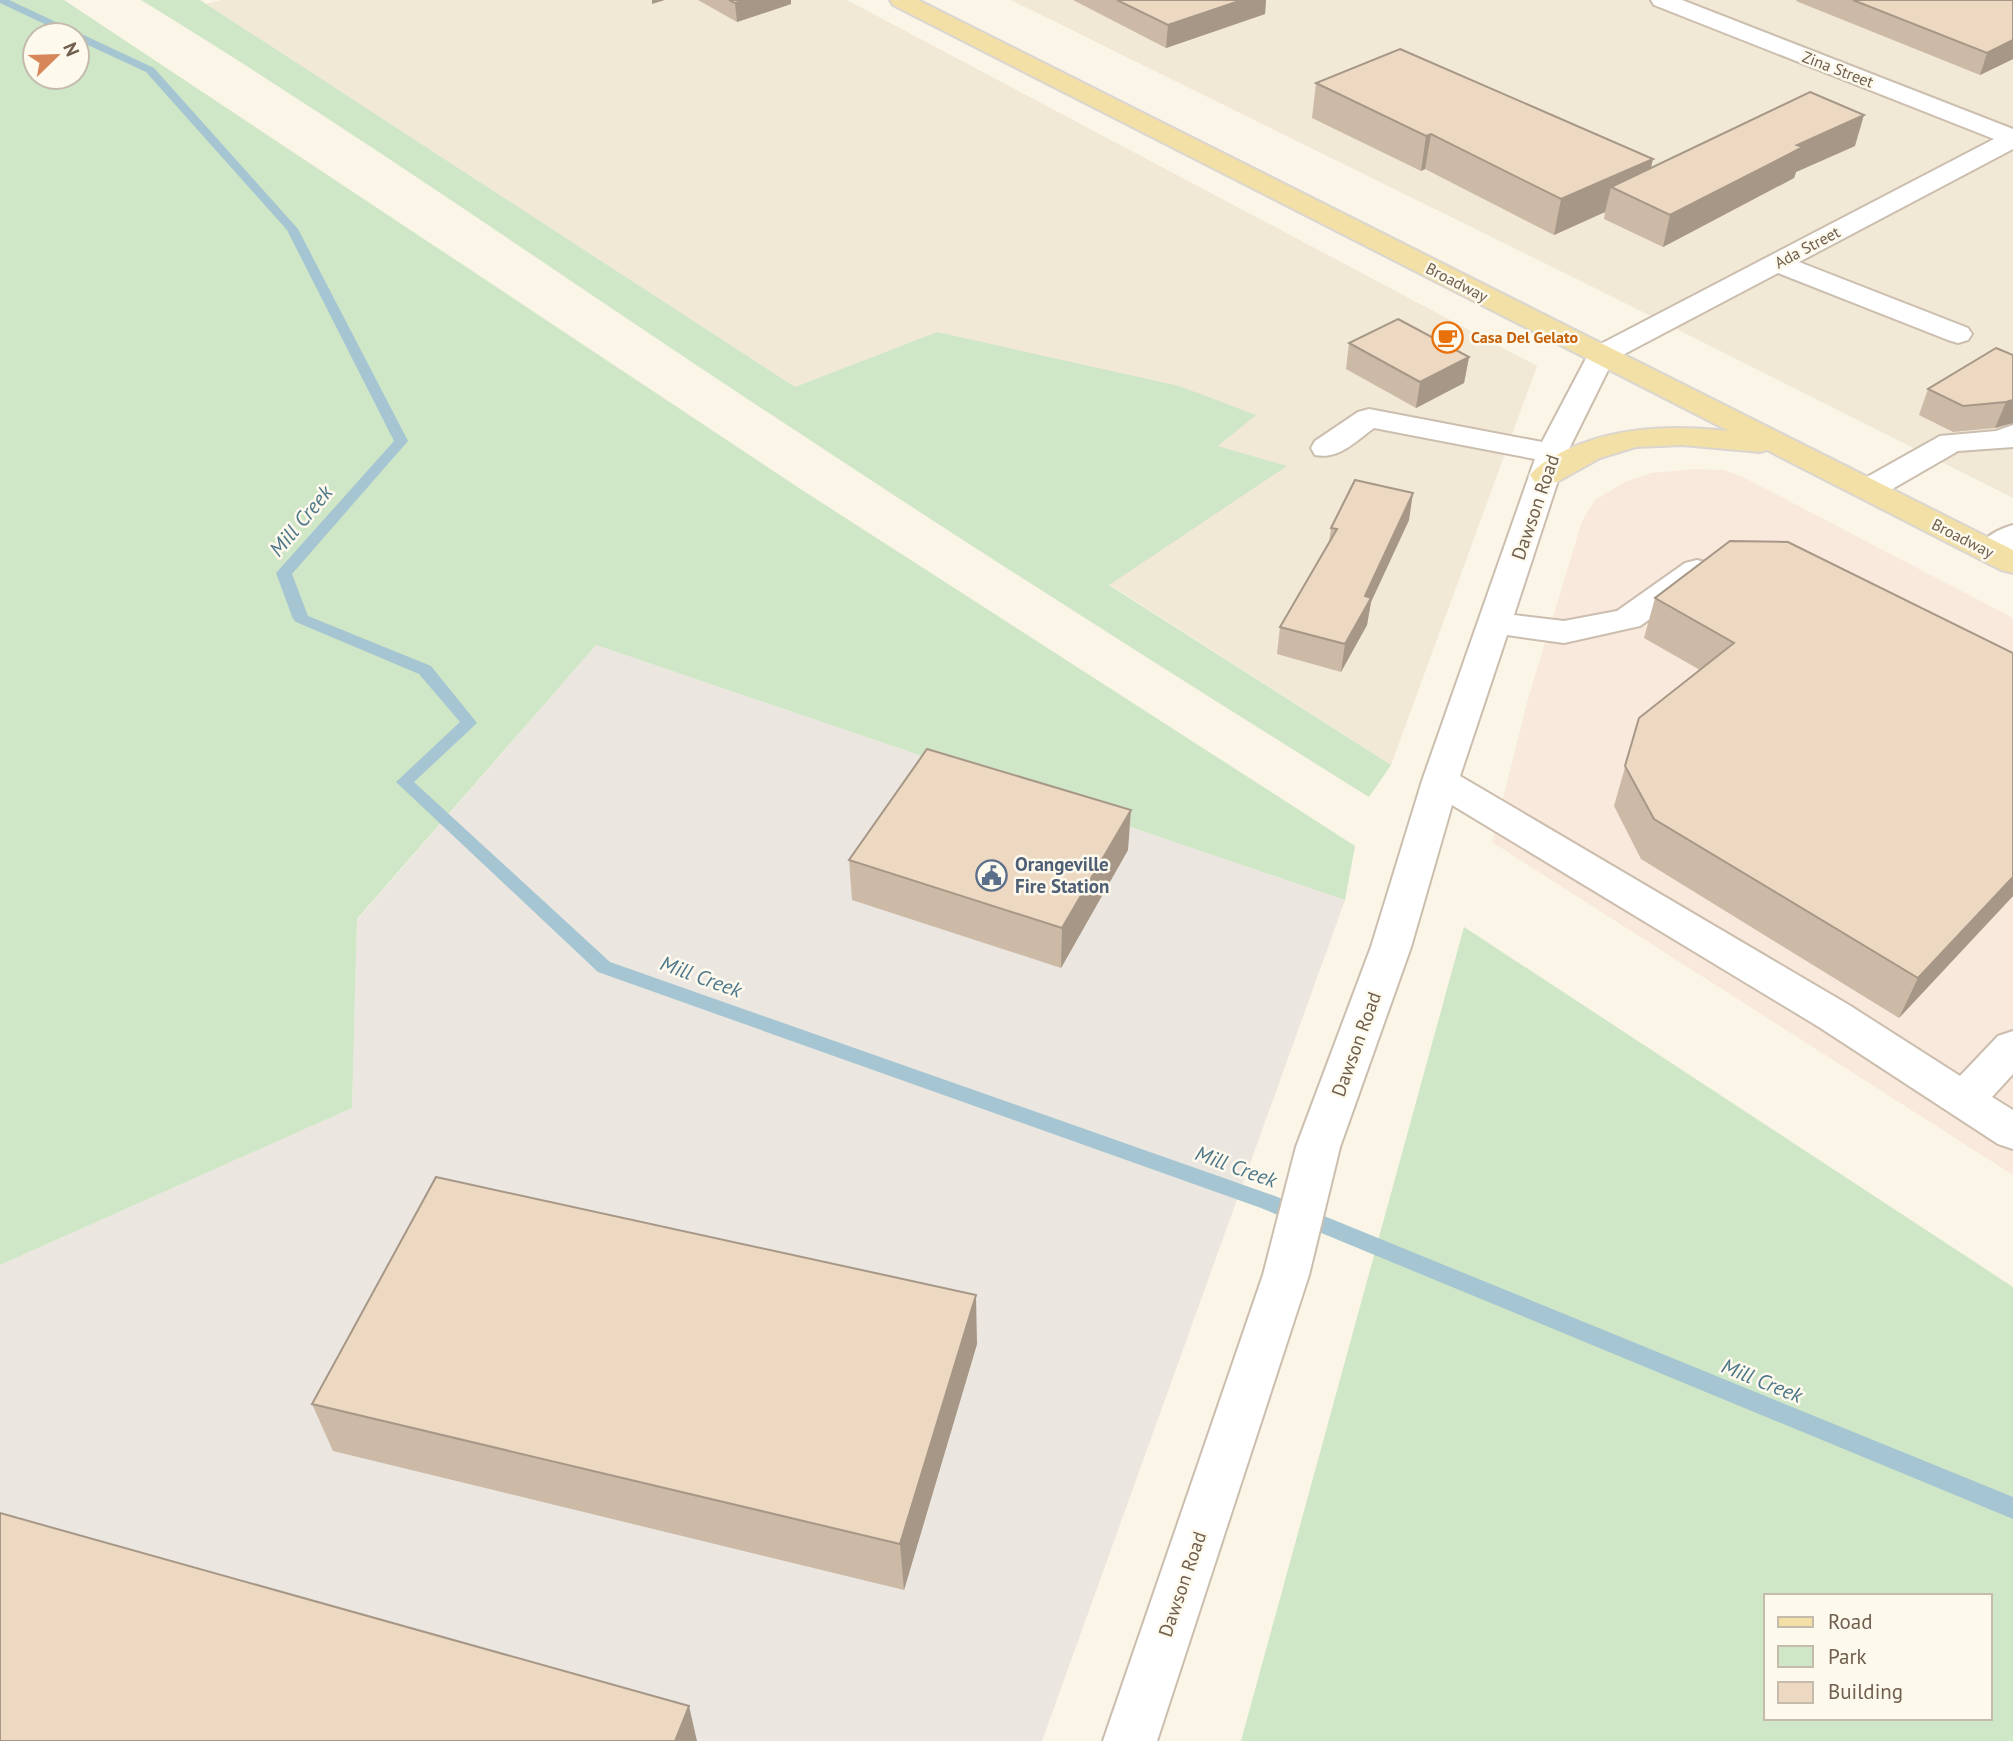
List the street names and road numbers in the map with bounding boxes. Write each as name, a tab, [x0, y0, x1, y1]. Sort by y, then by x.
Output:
street label: Zina Street	[1799, 46, 1877, 92]
street label: Ada Street	[1771, 221, 1844, 273]
street label: Broadway	[1423, 258, 1492, 306]
street label: Dawson Road	[1506, 451, 1564, 563]
street label: Broadway	[1929, 514, 1998, 562]
street label: Dawson Road	[1326, 988, 1386, 1100]
street label: Dawson Road	[1153, 1528, 1211, 1640]

